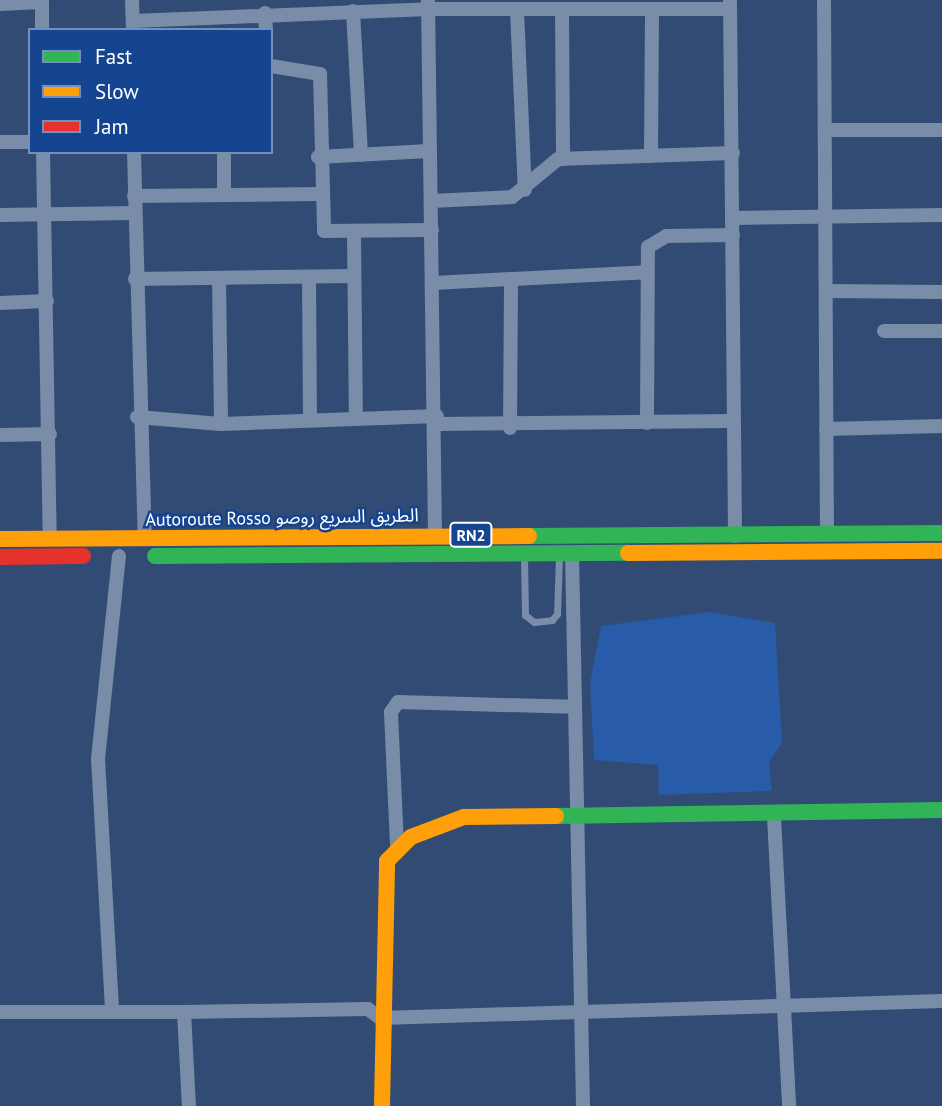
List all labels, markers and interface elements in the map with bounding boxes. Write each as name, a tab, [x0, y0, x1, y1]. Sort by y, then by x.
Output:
legend	[28, 28, 273, 154]
text: Fast	[95, 43, 132, 70]
text: Slow	[95, 78, 139, 105]
text: Jam	[95, 113, 129, 140]
street label: Autoroute Rosso الطريق السريع روصو	[145, 505, 419, 531]
road number: RN2	[448, 522, 494, 548]

